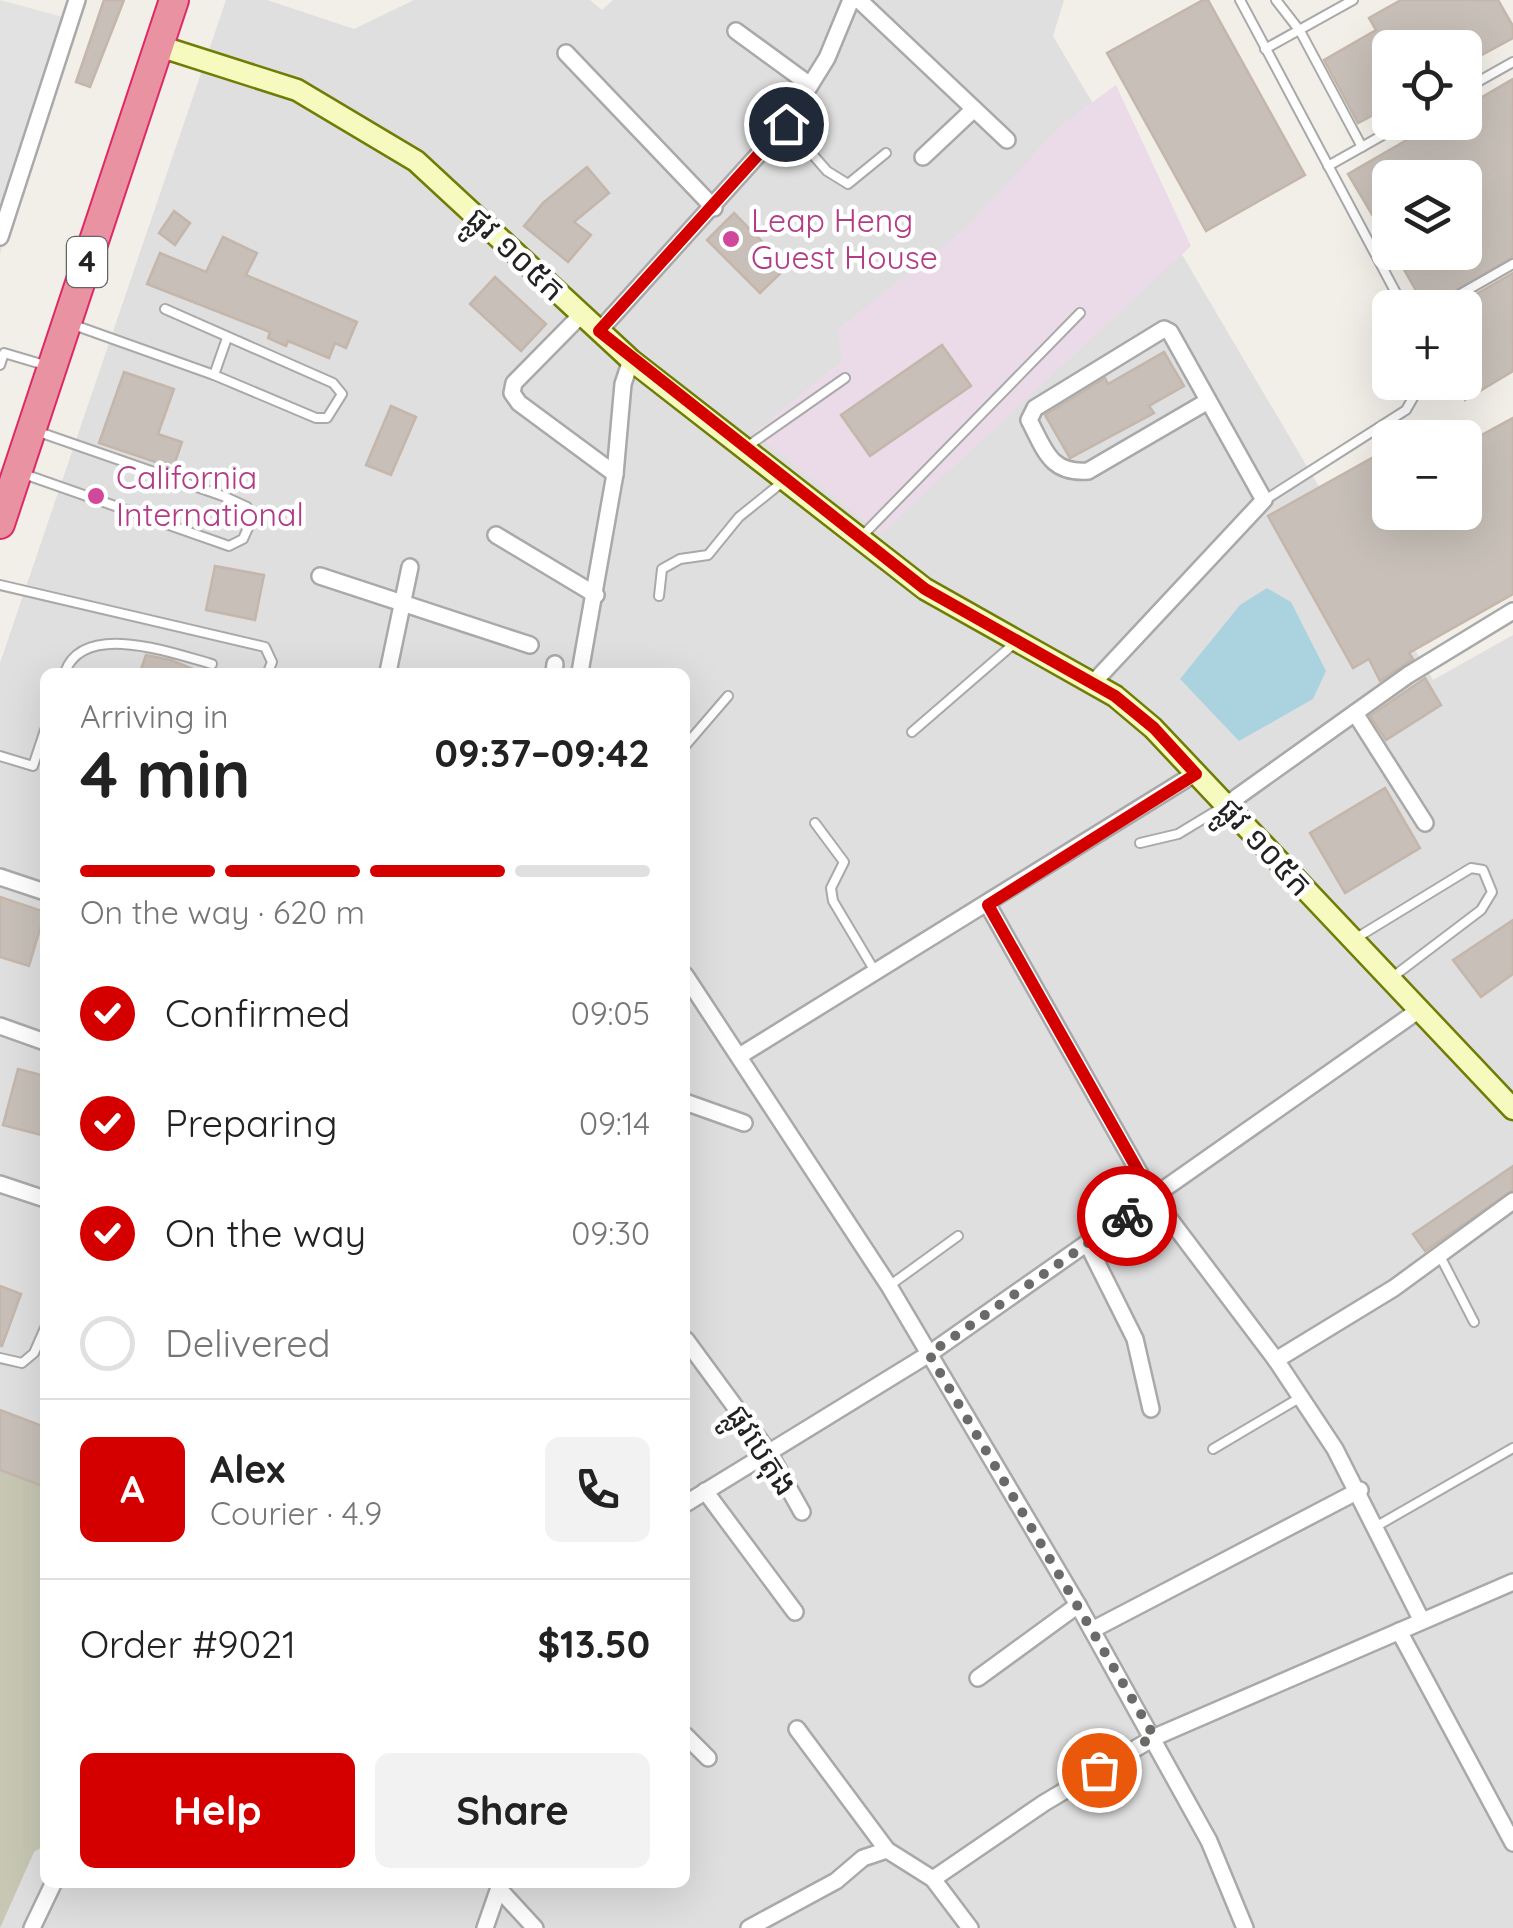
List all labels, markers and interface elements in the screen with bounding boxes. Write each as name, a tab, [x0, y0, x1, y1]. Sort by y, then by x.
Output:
map controls	[1372, 30, 1482, 530]
button: locate	[1372, 30, 1482, 140]
pin	[744, 82, 829, 167]
icon: home	[759, 97, 814, 152]
button: layers	[1372, 160, 1482, 270]
street label: ផ្លូវ ១០៥ក	[452, 197, 575, 316]
place label: Leap Heng Guest House	[751, 200, 938, 277]
marker: Leap Heng Guest House	[720, 228, 742, 250]
road number: 4	[67, 237, 107, 287]
button: +	[1372, 290, 1482, 400]
button: −	[1372, 420, 1482, 530]
place label: California International	[116, 457, 304, 534]
marker: California International	[85, 485, 107, 507]
text: Arriving in	[80, 696, 229, 736]
text: 09:37–09:42	[435, 729, 650, 777]
text: 4 min	[80, 733, 250, 814]
street label: ផ្លូវ ១០៥ក	[1203, 788, 1322, 911]
text: On the way · 620 m	[80, 892, 365, 932]
icon: check	[80, 986, 135, 1041]
text: Confirmed	[165, 989, 350, 1037]
text: 09:05	[571, 993, 650, 1033]
icon: check	[80, 1096, 135, 1151]
text: Preparing	[165, 1099, 337, 1147]
text: 09:14	[579, 1103, 650, 1143]
courier	[1077, 1166, 1177, 1266]
icon: bike	[1100, 1189, 1155, 1244]
icon: check	[80, 1206, 135, 1261]
text: On the way	[165, 1209, 366, 1257]
text: 09:30	[571, 1213, 650, 1253]
text: Delivered	[165, 1319, 331, 1367]
street label: ផ្លូវបេតុង	[711, 1396, 807, 1508]
button: phone	[545, 1437, 650, 1542]
text: Alex	[210, 1445, 285, 1493]
text: A	[120, 1465, 145, 1513]
text: Courier · 4.9	[210, 1493, 382, 1533]
text: Order #9021	[80, 1620, 296, 1668]
text: $13.50	[537, 1620, 650, 1668]
pin	[1057, 1728, 1142, 1813]
icon: bag	[1072, 1743, 1127, 1798]
button: Help	[80, 1753, 355, 1868]
button: Share	[375, 1753, 650, 1868]

